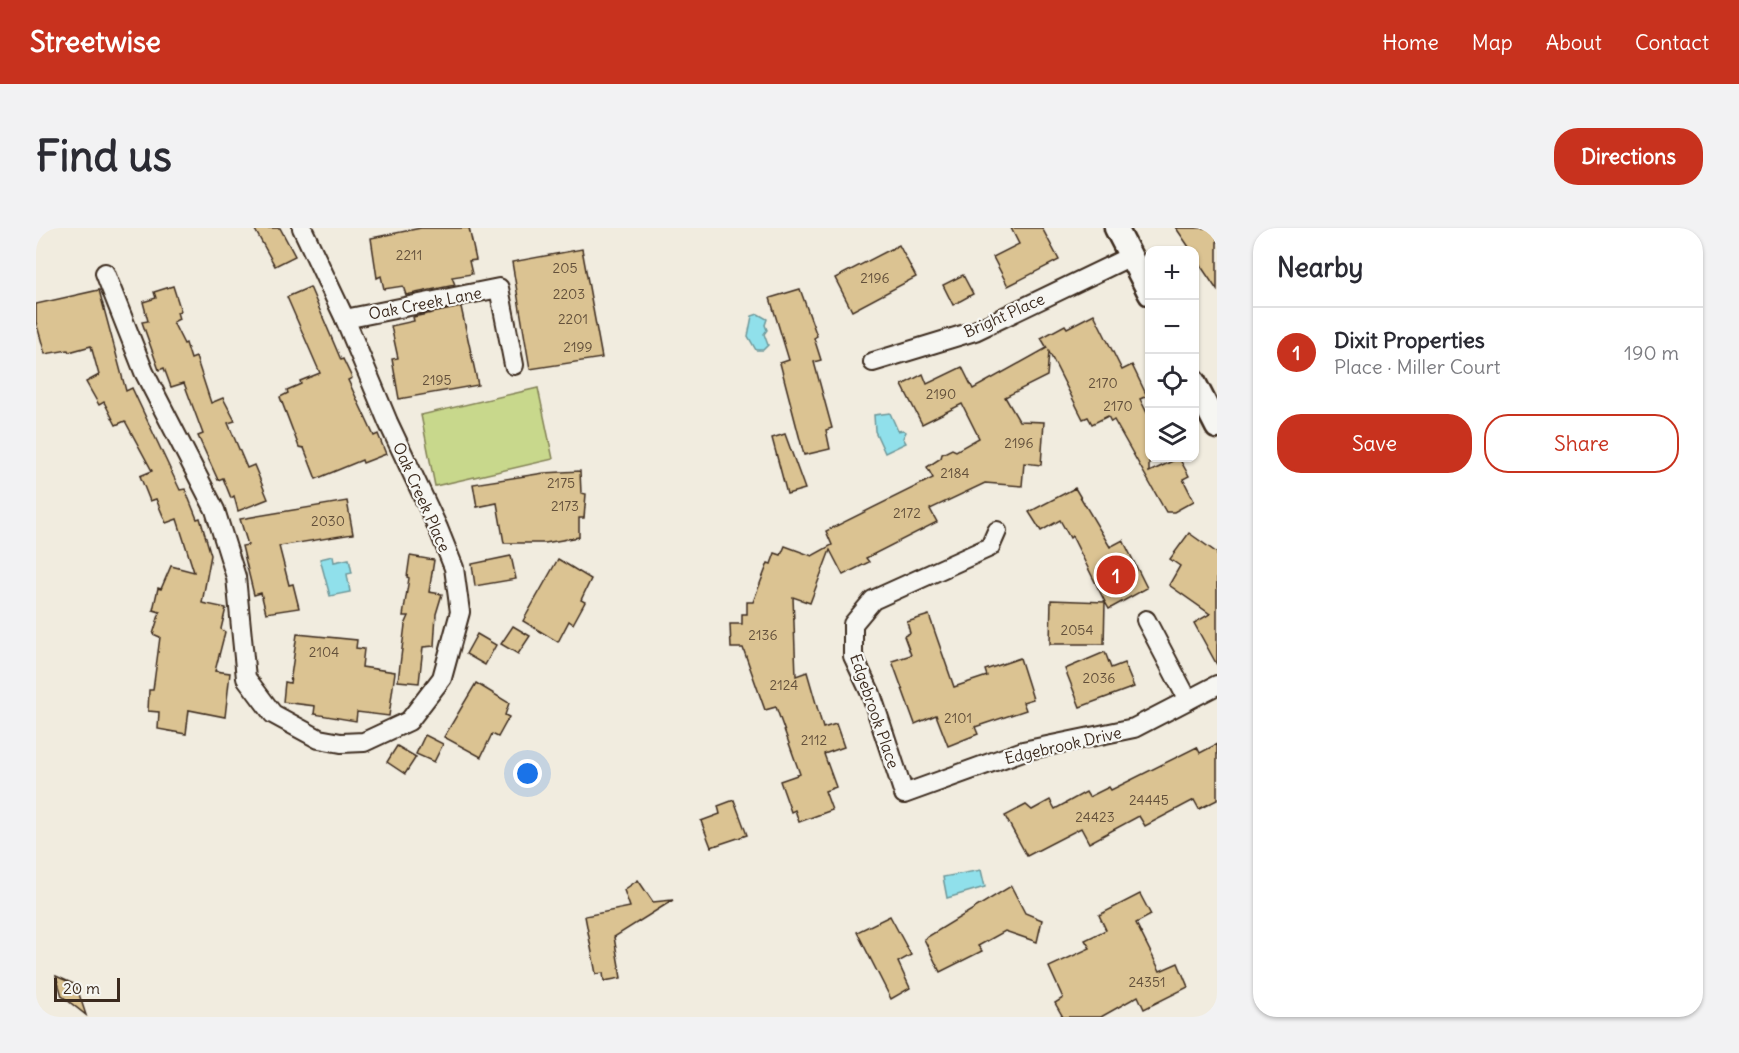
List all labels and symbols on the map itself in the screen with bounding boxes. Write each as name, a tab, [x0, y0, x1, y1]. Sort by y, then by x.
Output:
house number: 2211	[396, 246, 422, 264]
house number: 205	[553, 259, 577, 277]
house number: 2196	[860, 269, 890, 287]
street label: Oak Creek Lane	[367, 282, 483, 324]
house number: 2203	[553, 285, 585, 303]
street label: Bright Place	[960, 288, 1048, 342]
house number: 2201	[558, 310, 588, 328]
house number: 2199	[563, 338, 593, 356]
house number: 2195	[422, 371, 452, 389]
house number: 2170	[1088, 374, 1118, 392]
house number: 2190	[926, 385, 956, 403]
house number: 2170	[1103, 397, 1133, 415]
house number: 2196	[1004, 434, 1034, 452]
street label: Oak Creek Place	[389, 439, 455, 555]
house number: 2184	[940, 464, 970, 482]
house number: 2175	[547, 474, 575, 492]
house number: 2173	[551, 497, 579, 515]
house number: 2172	[893, 504, 921, 522]
house number: 2030	[311, 512, 345, 530]
pin: 1	[1096, 552, 1136, 598]
house number: 2054	[1060, 621, 1094, 639]
house number: 2136	[748, 626, 778, 644]
house number: 2104	[309, 643, 339, 661]
street label: Edgebrook Place	[846, 651, 904, 771]
house number: 2036	[1083, 669, 1115, 687]
house number: 2124	[770, 676, 798, 694]
house number: 2101	[944, 709, 972, 727]
street label: Edgebrook Drive	[1003, 722, 1123, 768]
house number: 2112	[801, 731, 828, 749]
your location	[513, 759, 542, 788]
house number: 24445	[1129, 791, 1169, 809]
house number: 24423	[1075, 808, 1115, 826]
house number: 24351	[1128, 973, 1166, 991]
scale bar	[54, 975, 120, 1002]

